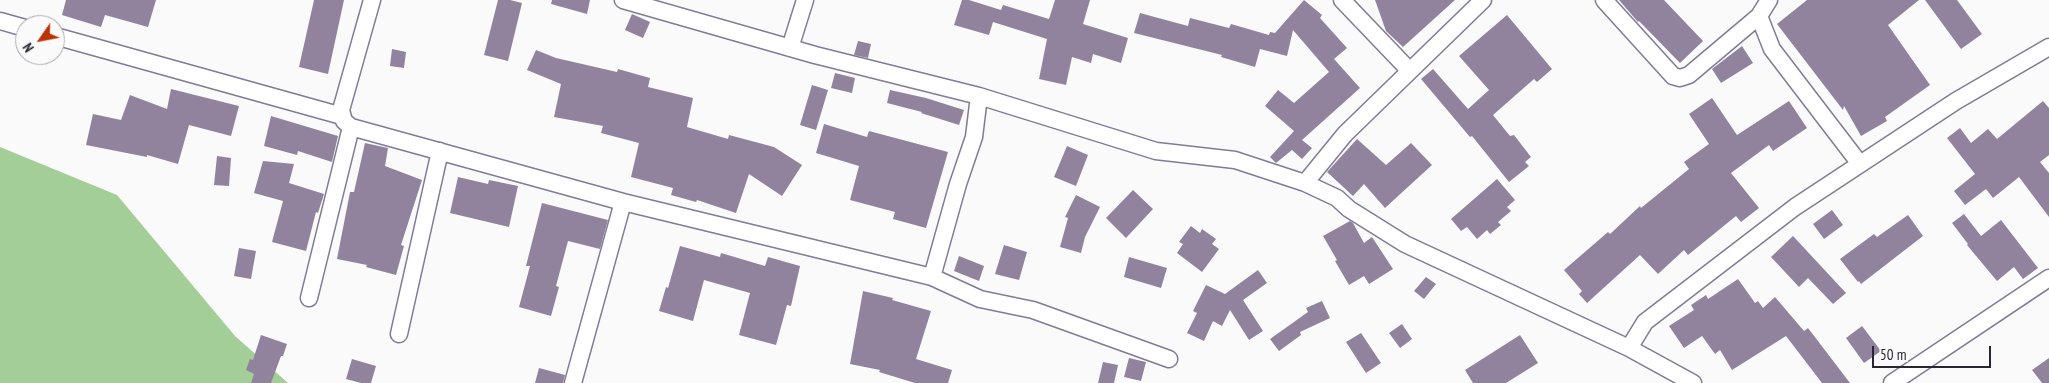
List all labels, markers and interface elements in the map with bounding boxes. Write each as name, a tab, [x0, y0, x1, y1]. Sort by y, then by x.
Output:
north arrow	[15, 15, 65, 65]
text: N	[19, 40, 38, 56]
scale bar	[1874, 336, 1993, 368]
text: 50 m	[1880, 345, 1906, 364]

